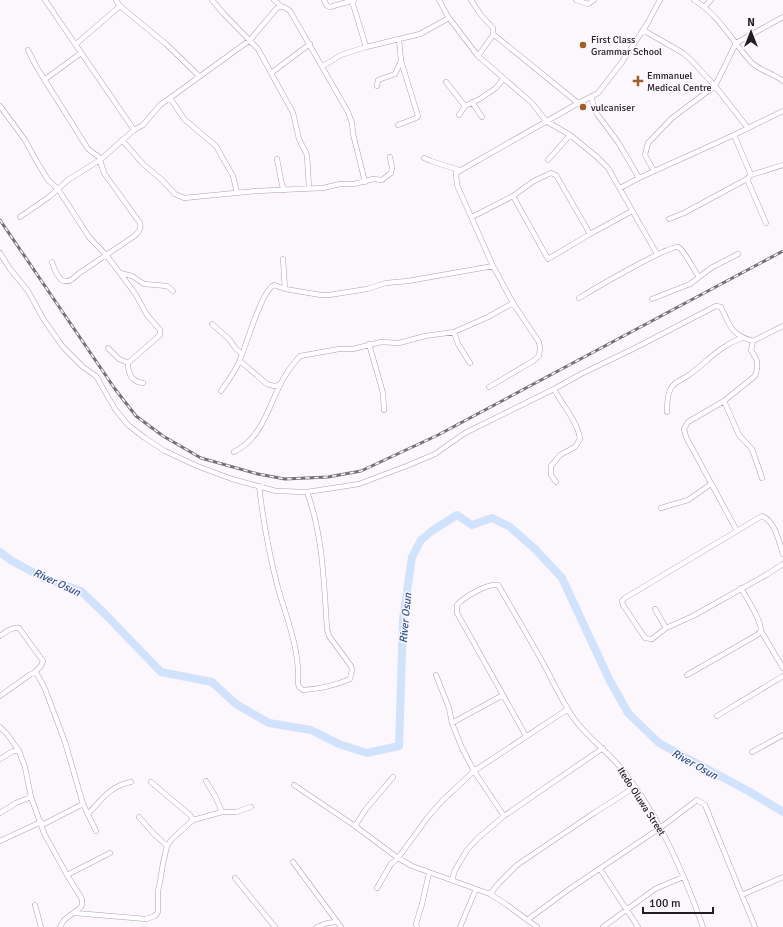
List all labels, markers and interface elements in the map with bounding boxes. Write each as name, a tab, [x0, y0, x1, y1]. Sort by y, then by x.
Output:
north arrow	[731, 12, 771, 52]
text: N	[747, 16, 755, 29]
place label: First Class Grammar School	[591, 34, 662, 58]
marker: First Class Grammar School	[578, 40, 588, 50]
place label: Emmanuel Medical Centre	[647, 70, 711, 94]
marker: Emmanuel Medical Centre	[632, 75, 644, 87]
marker: vulcaniser	[578, 102, 588, 112]
place label: vulcaniser	[591, 102, 635, 114]
water label: River Osun	[31, 566, 83, 599]
water label: River Osun	[397, 591, 414, 644]
water label: River Osun	[670, 747, 721, 783]
street label: Itedo Oluwa Street	[615, 765, 668, 839]
scale bar	[643, 889, 713, 915]
text: 100 m	[649, 896, 681, 911]

